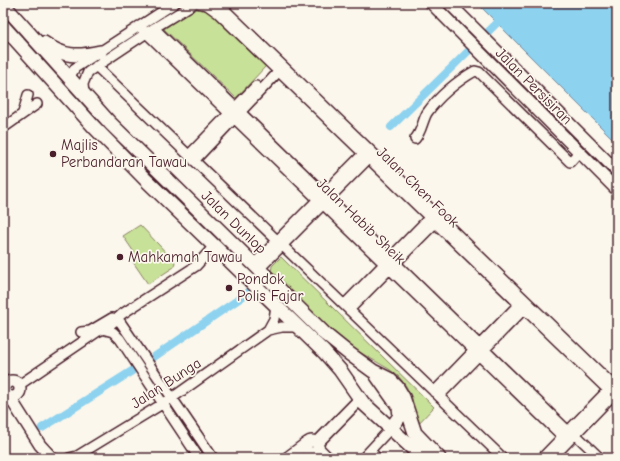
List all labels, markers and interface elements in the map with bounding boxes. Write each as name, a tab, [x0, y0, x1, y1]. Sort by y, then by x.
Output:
street label: Jalan Persisiran	[492, 44, 576, 128]
place label: Majlis Perbandaran Tawau	[61, 136, 187, 171]
street label: Jalan Chen Fook	[373, 143, 464, 231]
marker: Majlis Perbandaran Tawau	[48, 149, 58, 159]
street label: Jalan Habib Sheik	[313, 174, 410, 268]
street label: Jalan Dunlop	[198, 187, 270, 257]
place label: Mahkamah Tawau	[128, 248, 243, 266]
marker: Mahkamah Tawau	[115, 252, 125, 262]
place label: Pondok Polis Fajar	[237, 270, 303, 305]
marker: Pondok Polis Fajar	[224, 283, 234, 293]
street label: Jalan Bunga	[128, 354, 204, 412]

